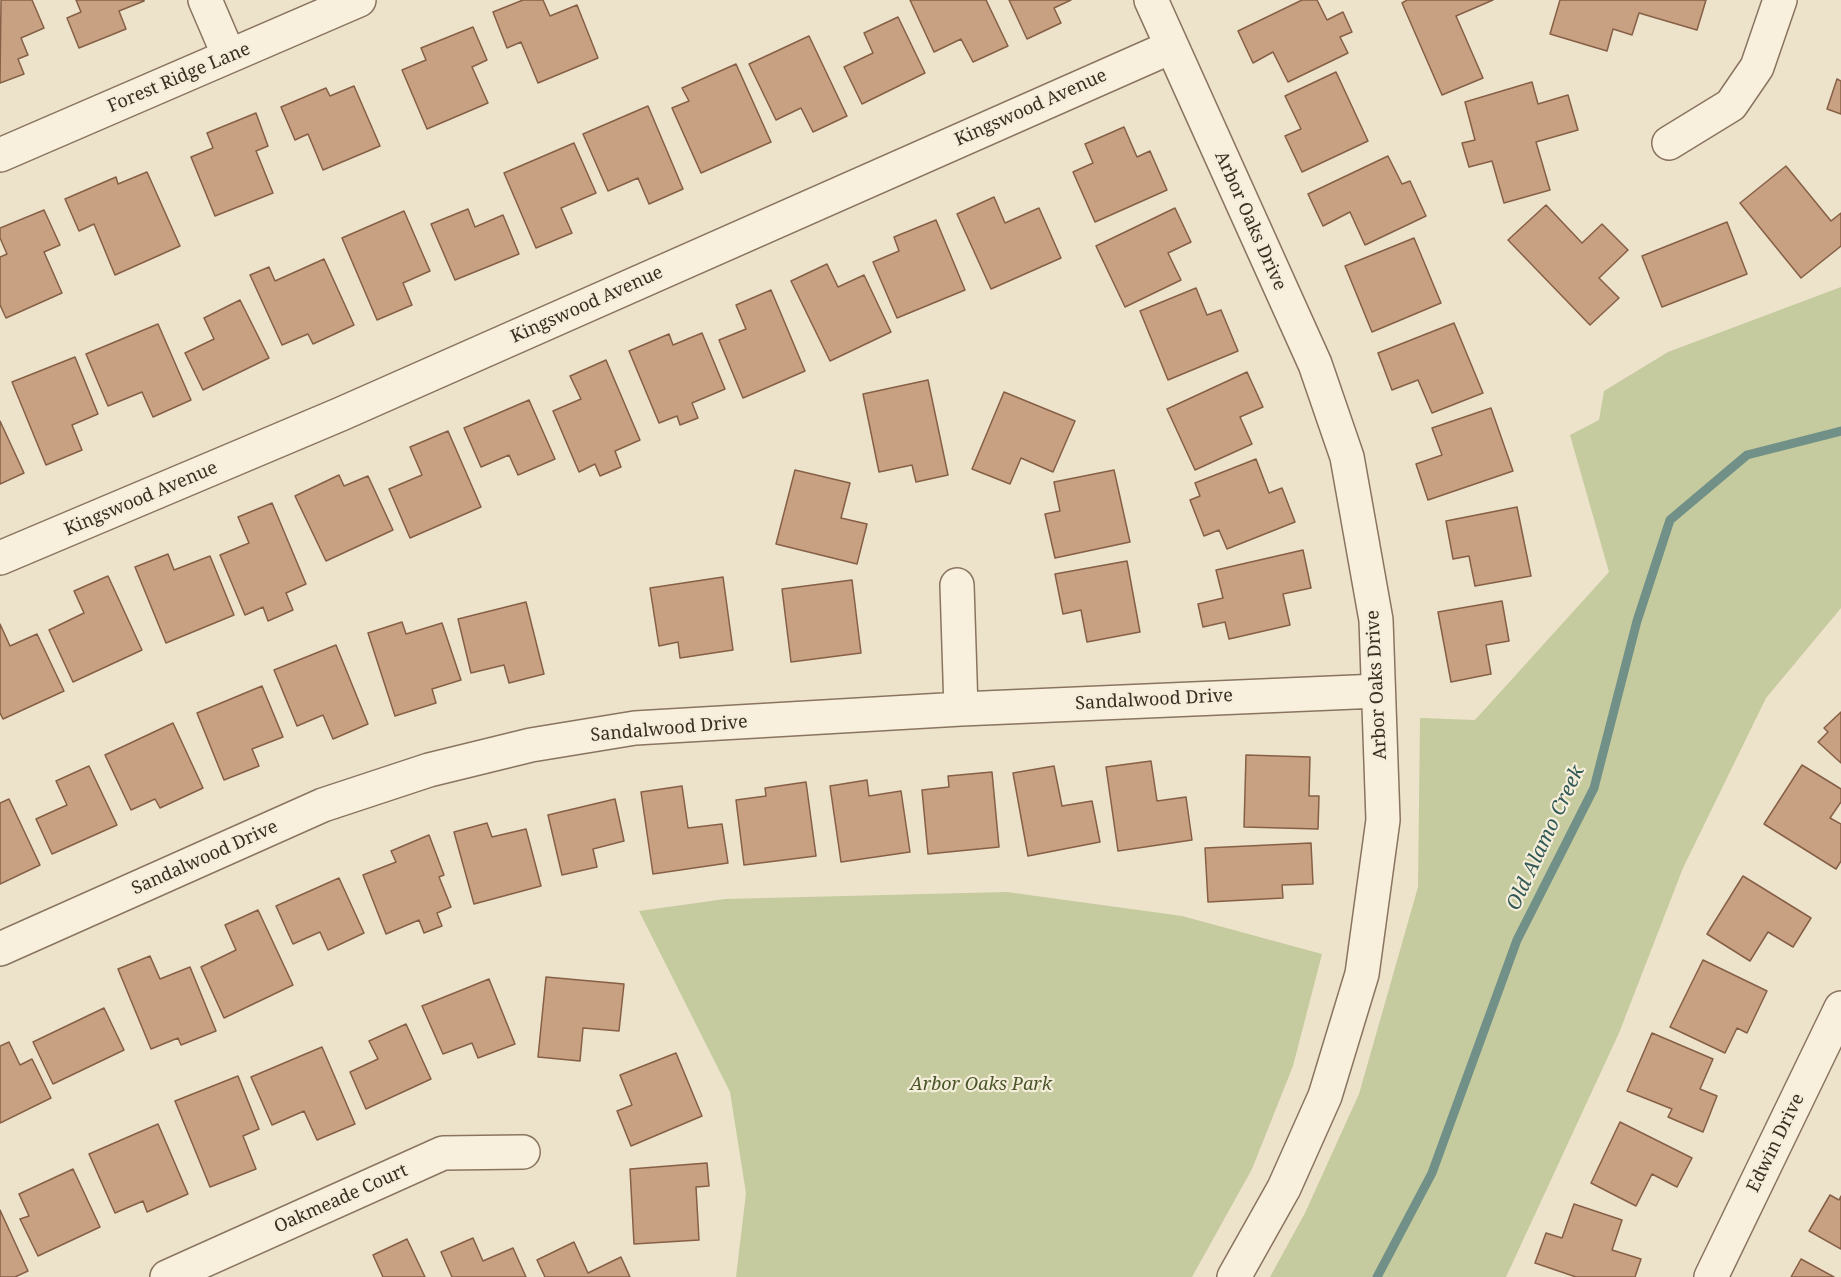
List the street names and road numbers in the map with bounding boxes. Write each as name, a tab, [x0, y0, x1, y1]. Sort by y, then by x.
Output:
street label: Forest Ridge Lane	[104, 38, 254, 118]
street label: Kingswood Avenue	[952, 65, 1110, 151]
street label: Arbor Oaks Drive	[1210, 148, 1290, 294]
street label: Kingswood Avenue	[508, 262, 666, 348]
street label: Kingswood Avenue	[61, 457, 221, 541]
street label: Arbor Oaks Drive	[1362, 610, 1392, 760]
street label: Sandalwood Drive	[1075, 685, 1233, 715]
street label: Sandalwood Drive	[590, 711, 748, 747]
street label: Sandalwood Drive	[129, 816, 281, 900]
street label: Edwin Drive	[1743, 1090, 1809, 1196]
street label: Oakmeade Court	[271, 1160, 411, 1238]

